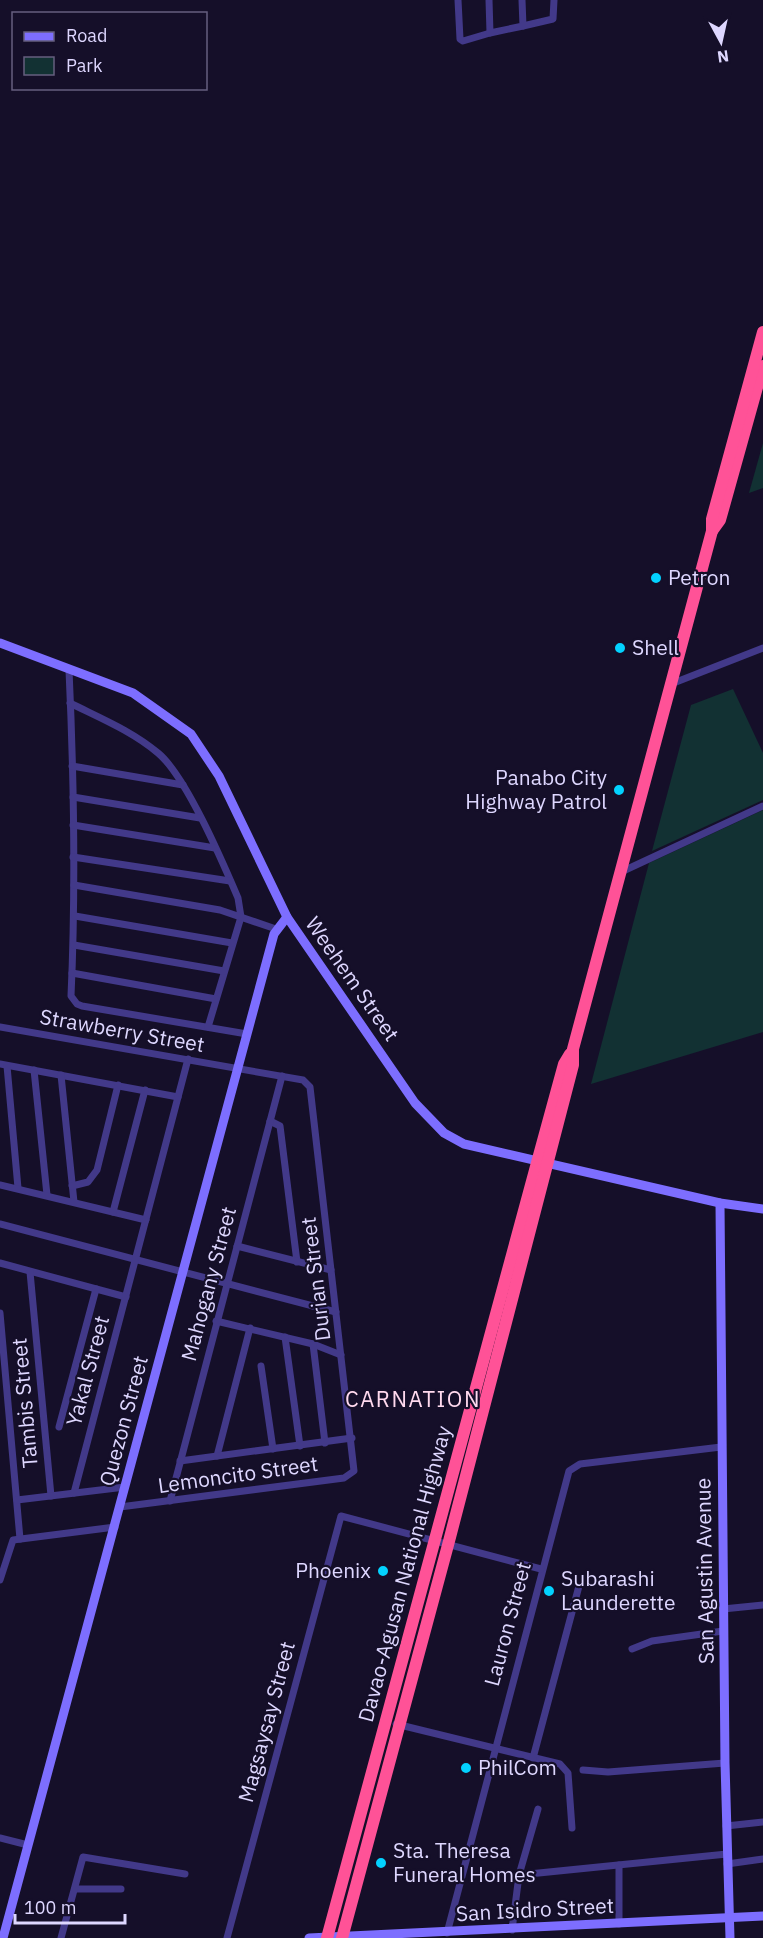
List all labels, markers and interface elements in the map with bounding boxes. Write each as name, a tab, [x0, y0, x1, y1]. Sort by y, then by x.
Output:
legend	[12, 12, 207, 90]
north arrow	[691, 12, 751, 72]
text: Road	[66, 24, 107, 47]
text: N	[716, 46, 730, 68]
text: Park	[66, 54, 103, 77]
place label: Petron	[668, 563, 731, 591]
marker: Petron	[649, 571, 663, 585]
place label: Shell	[632, 633, 679, 661]
marker: Shell	[613, 641, 627, 655]
place label: Panabo City Highway Patrol	[465, 763, 608, 815]
marker: Panabo City Highway Patrol	[612, 783, 626, 797]
street label: Weehem Street	[300, 911, 406, 1046]
street label: Strawberry Street	[38, 1002, 207, 1058]
street label: Mahogany Street	[174, 1203, 242, 1364]
street label: Durian Street	[294, 1216, 337, 1343]
street label: Yakal Street	[59, 1313, 115, 1429]
street label: Tambis Street	[4, 1337, 44, 1469]
street label: Quezon Street	[92, 1352, 154, 1489]
district label: CARNATION	[345, 1384, 481, 1413]
street label: Davao-Agusan National Highway	[351, 1422, 457, 1725]
street label: Lemoncito Street	[156, 1449, 320, 1499]
street label: San Agustin Avenue	[688, 1478, 720, 1664]
place label: Phoenix	[295, 1556, 371, 1584]
street label: Lauron Street	[477, 1559, 537, 1689]
marker: Phoenix	[376, 1564, 390, 1578]
place label: Subarashi Launderette	[561, 1564, 675, 1616]
marker: Subarashi Launderette	[542, 1584, 556, 1598]
street label: Magsaysay Street	[231, 1638, 301, 1805]
place label: PhilCom	[478, 1753, 557, 1781]
marker: PhilCom	[459, 1761, 473, 1775]
place label: Sta. Theresa Funeral Homes	[393, 1836, 536, 1888]
marker: Sta. Theresa Funeral Homes	[374, 1856, 388, 1870]
scale bar	[15, 1887, 124, 1925]
street label: San Isidro Street	[455, 1891, 615, 1927]
text: 100 m	[24, 1896, 76, 1919]

